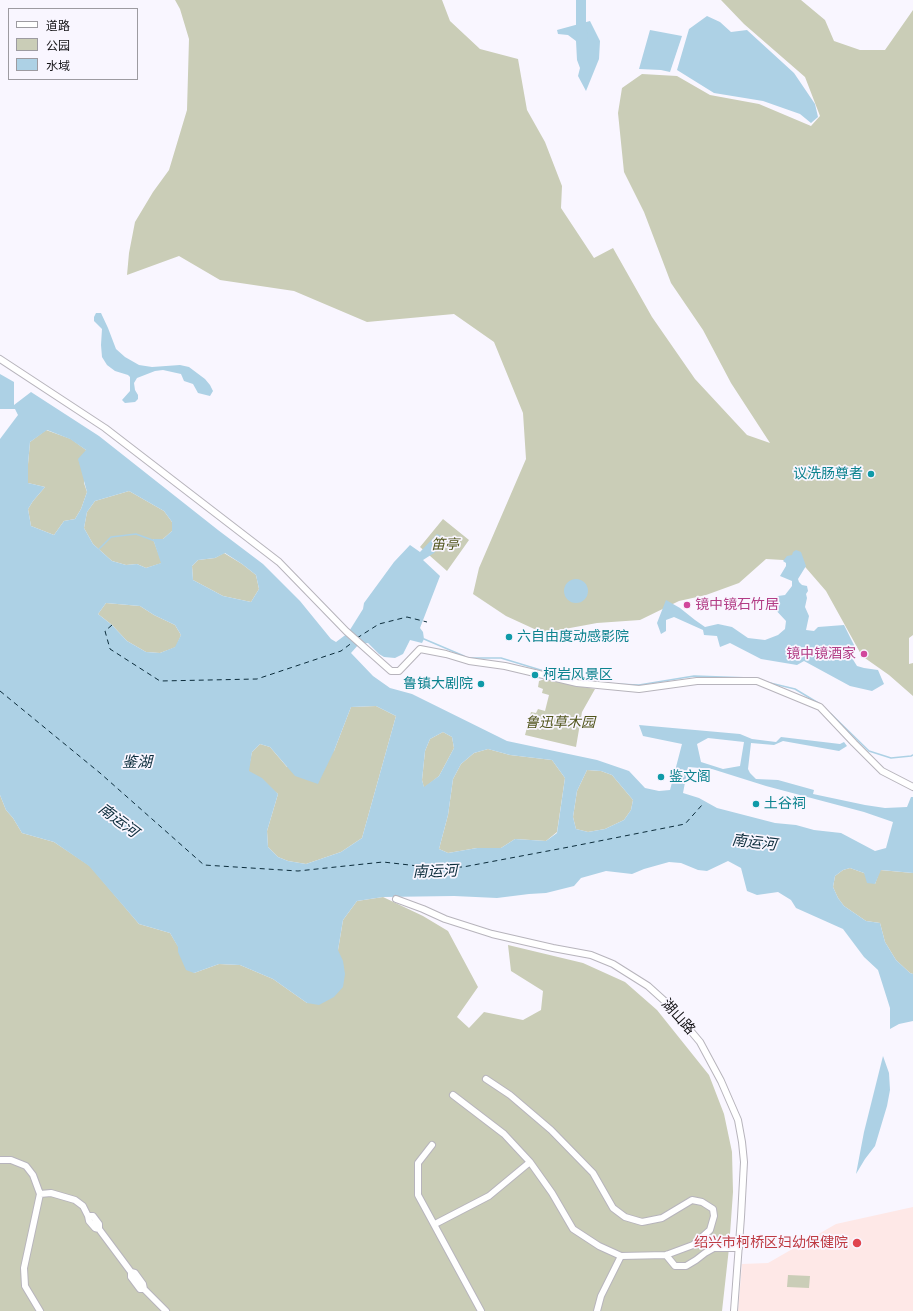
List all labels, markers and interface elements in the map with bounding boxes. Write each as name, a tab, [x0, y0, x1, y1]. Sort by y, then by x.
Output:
legend	[8, 8, 138, 80]
text: 道路	[46, 19, 70, 33]
text: 公园	[46, 39, 70, 53]
text: 水域	[46, 59, 70, 73]
place label: 议洗肠尊者	[793, 466, 863, 482]
marker: 议洗肠尊者	[866, 469, 876, 479]
park label: 笛亭	[431, 537, 459, 553]
place label: 镜中镜石竹居	[695, 597, 779, 613]
marker: 镜中镜石竹居	[682, 600, 692, 610]
place label: 六自由度动感影院	[517, 629, 629, 645]
marker: 六自由度动感影院	[504, 632, 514, 642]
place label: 镜中镜酒家	[786, 646, 856, 662]
marker: 镜中镜酒家	[859, 649, 869, 659]
place label: 柯岩风景区	[543, 667, 613, 683]
marker: 柯岩风景区	[530, 670, 540, 680]
place label: 鲁镇大剧院	[403, 676, 473, 692]
marker: 鲁镇大剧院	[476, 679, 486, 689]
park label: 鲁迅草木园	[525, 715, 595, 731]
water label: 鉴湖	[122, 754, 152, 772]
place label: 鉴文阁	[669, 769, 711, 785]
marker: 鉴文阁	[656, 772, 666, 782]
place label: 土谷祠	[764, 796, 806, 812]
marker: 土谷祠	[751, 799, 761, 809]
water label: 南运河	[95, 800, 141, 842]
water label: 南运河	[731, 831, 777, 855]
water label: 南运河	[412, 862, 458, 882]
street label: 湖山路	[658, 996, 698, 1038]
place label: 绍兴市柯桥区妇幼保健院	[694, 1235, 848, 1251]
marker: 绍兴市柯桥区妇幼保健院	[851, 1237, 863, 1249]

